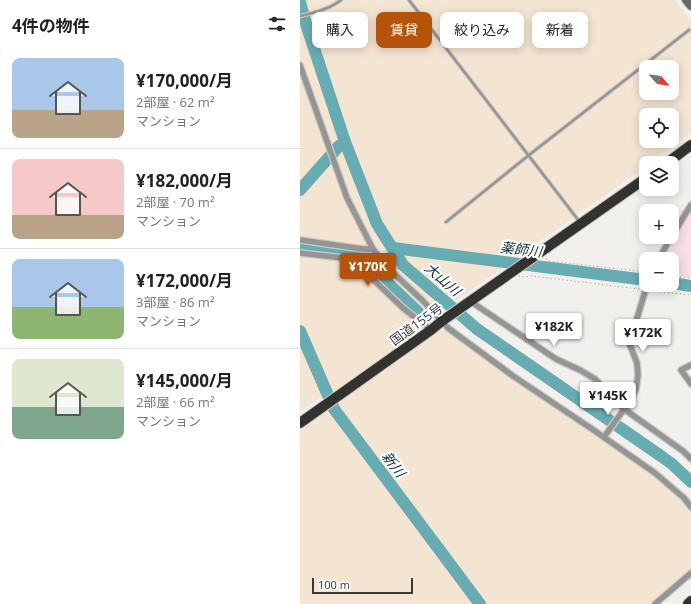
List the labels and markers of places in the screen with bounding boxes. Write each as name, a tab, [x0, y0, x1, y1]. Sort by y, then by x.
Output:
pin: ¥170K	[340, 253, 396, 287]
pin: ¥182K	[526, 313, 582, 347]
pin: ¥172K	[615, 319, 671, 353]
pin: ¥145K	[580, 382, 636, 416]

